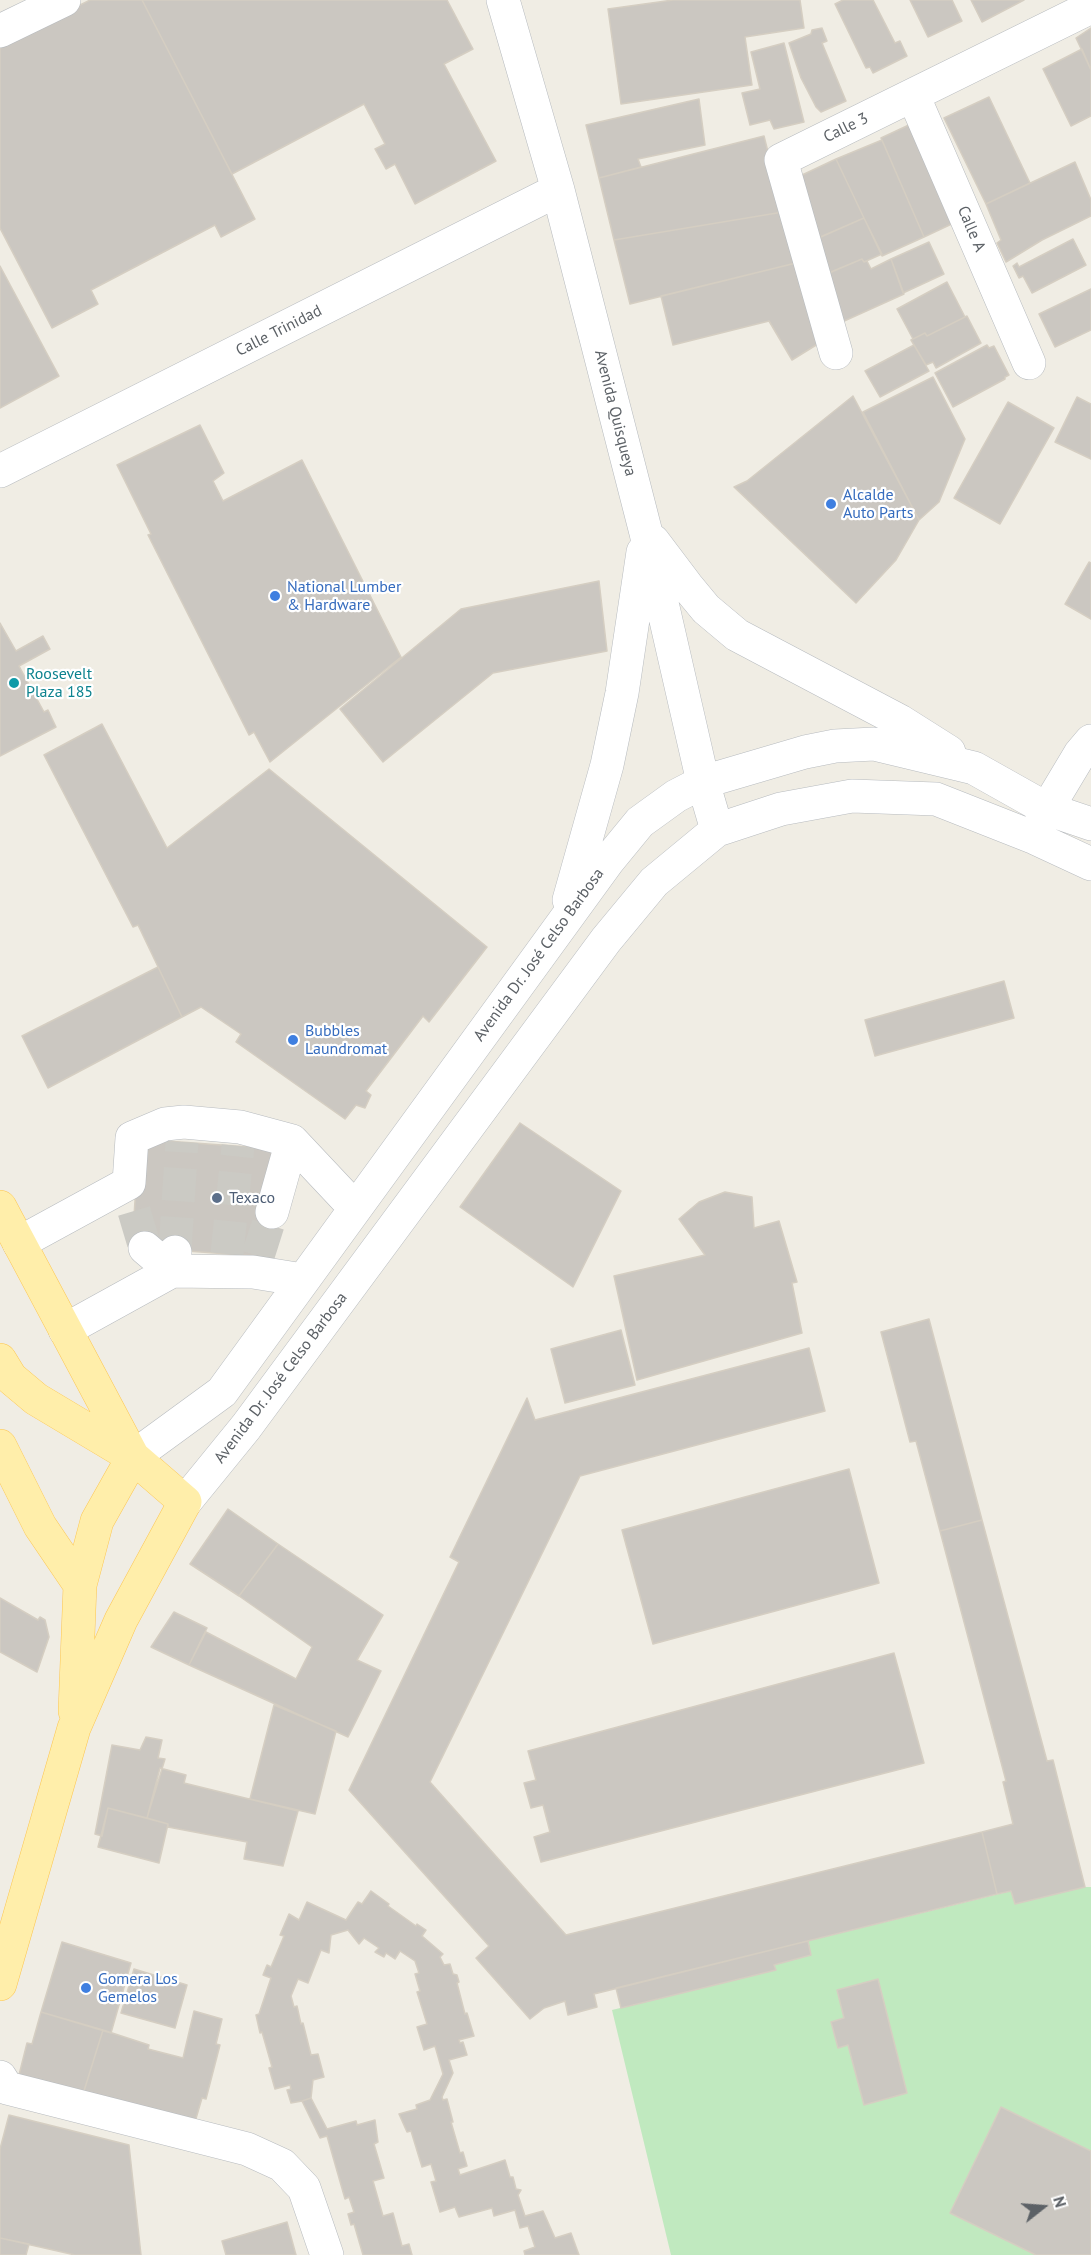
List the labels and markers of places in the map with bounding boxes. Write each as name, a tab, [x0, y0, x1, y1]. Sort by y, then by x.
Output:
place label: Alcalde Auto Parts	[843, 485, 913, 523]
marker: Alcalde Auto Parts	[824, 497, 838, 511]
place label: National Lumber & Hardware	[287, 577, 401, 615]
marker: National Lumber & Hardware	[268, 589, 282, 603]
place label: Roosevelt Plaza 185	[26, 664, 93, 702]
marker: Roosevelt Plaza 185	[7, 676, 21, 690]
place label: Bubbles Laundromat	[305, 1021, 387, 1059]
marker: Bubbles Laundromat	[286, 1033, 300, 1047]
place label: Texaco	[229, 1188, 275, 1208]
marker: Texaco	[210, 1191, 224, 1205]
place label: Gomera Los Gemelos	[98, 1969, 178, 2007]
marker: Gomera Los Gemelos	[79, 1981, 93, 1995]

